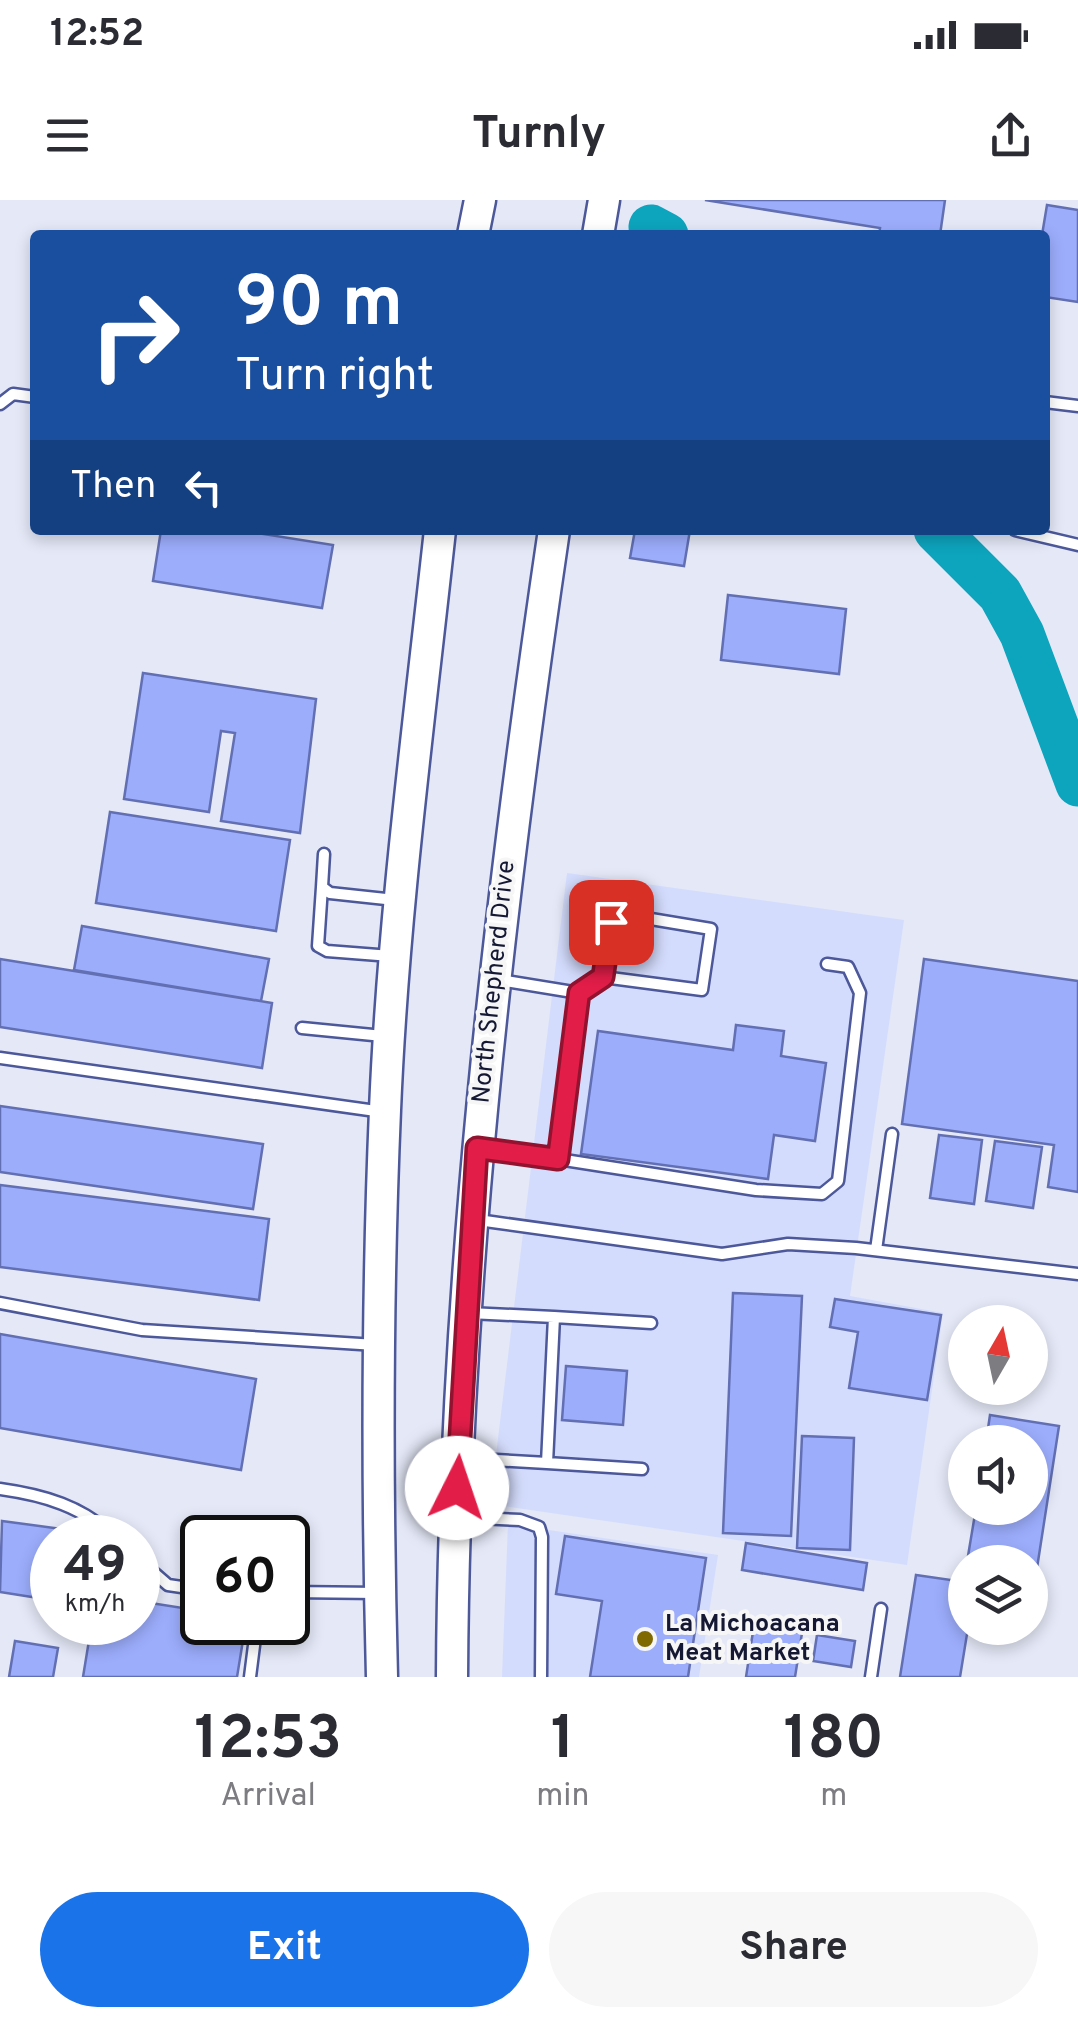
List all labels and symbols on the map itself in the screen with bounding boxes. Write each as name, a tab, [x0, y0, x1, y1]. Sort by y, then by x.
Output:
street label: North Shepherd Drive	[466, 859, 524, 1105]
pin	[569, 880, 654, 965]
north arrow	[948, 1305, 1048, 1405]
position arrow	[405, 1436, 509, 1540]
speed limit sign: 60	[180, 1515, 310, 1645]
place label: La Michoacana Meat Market	[665, 1609, 840, 1670]
marker: La Michoacana Meat Market	[634, 1628, 656, 1650]

